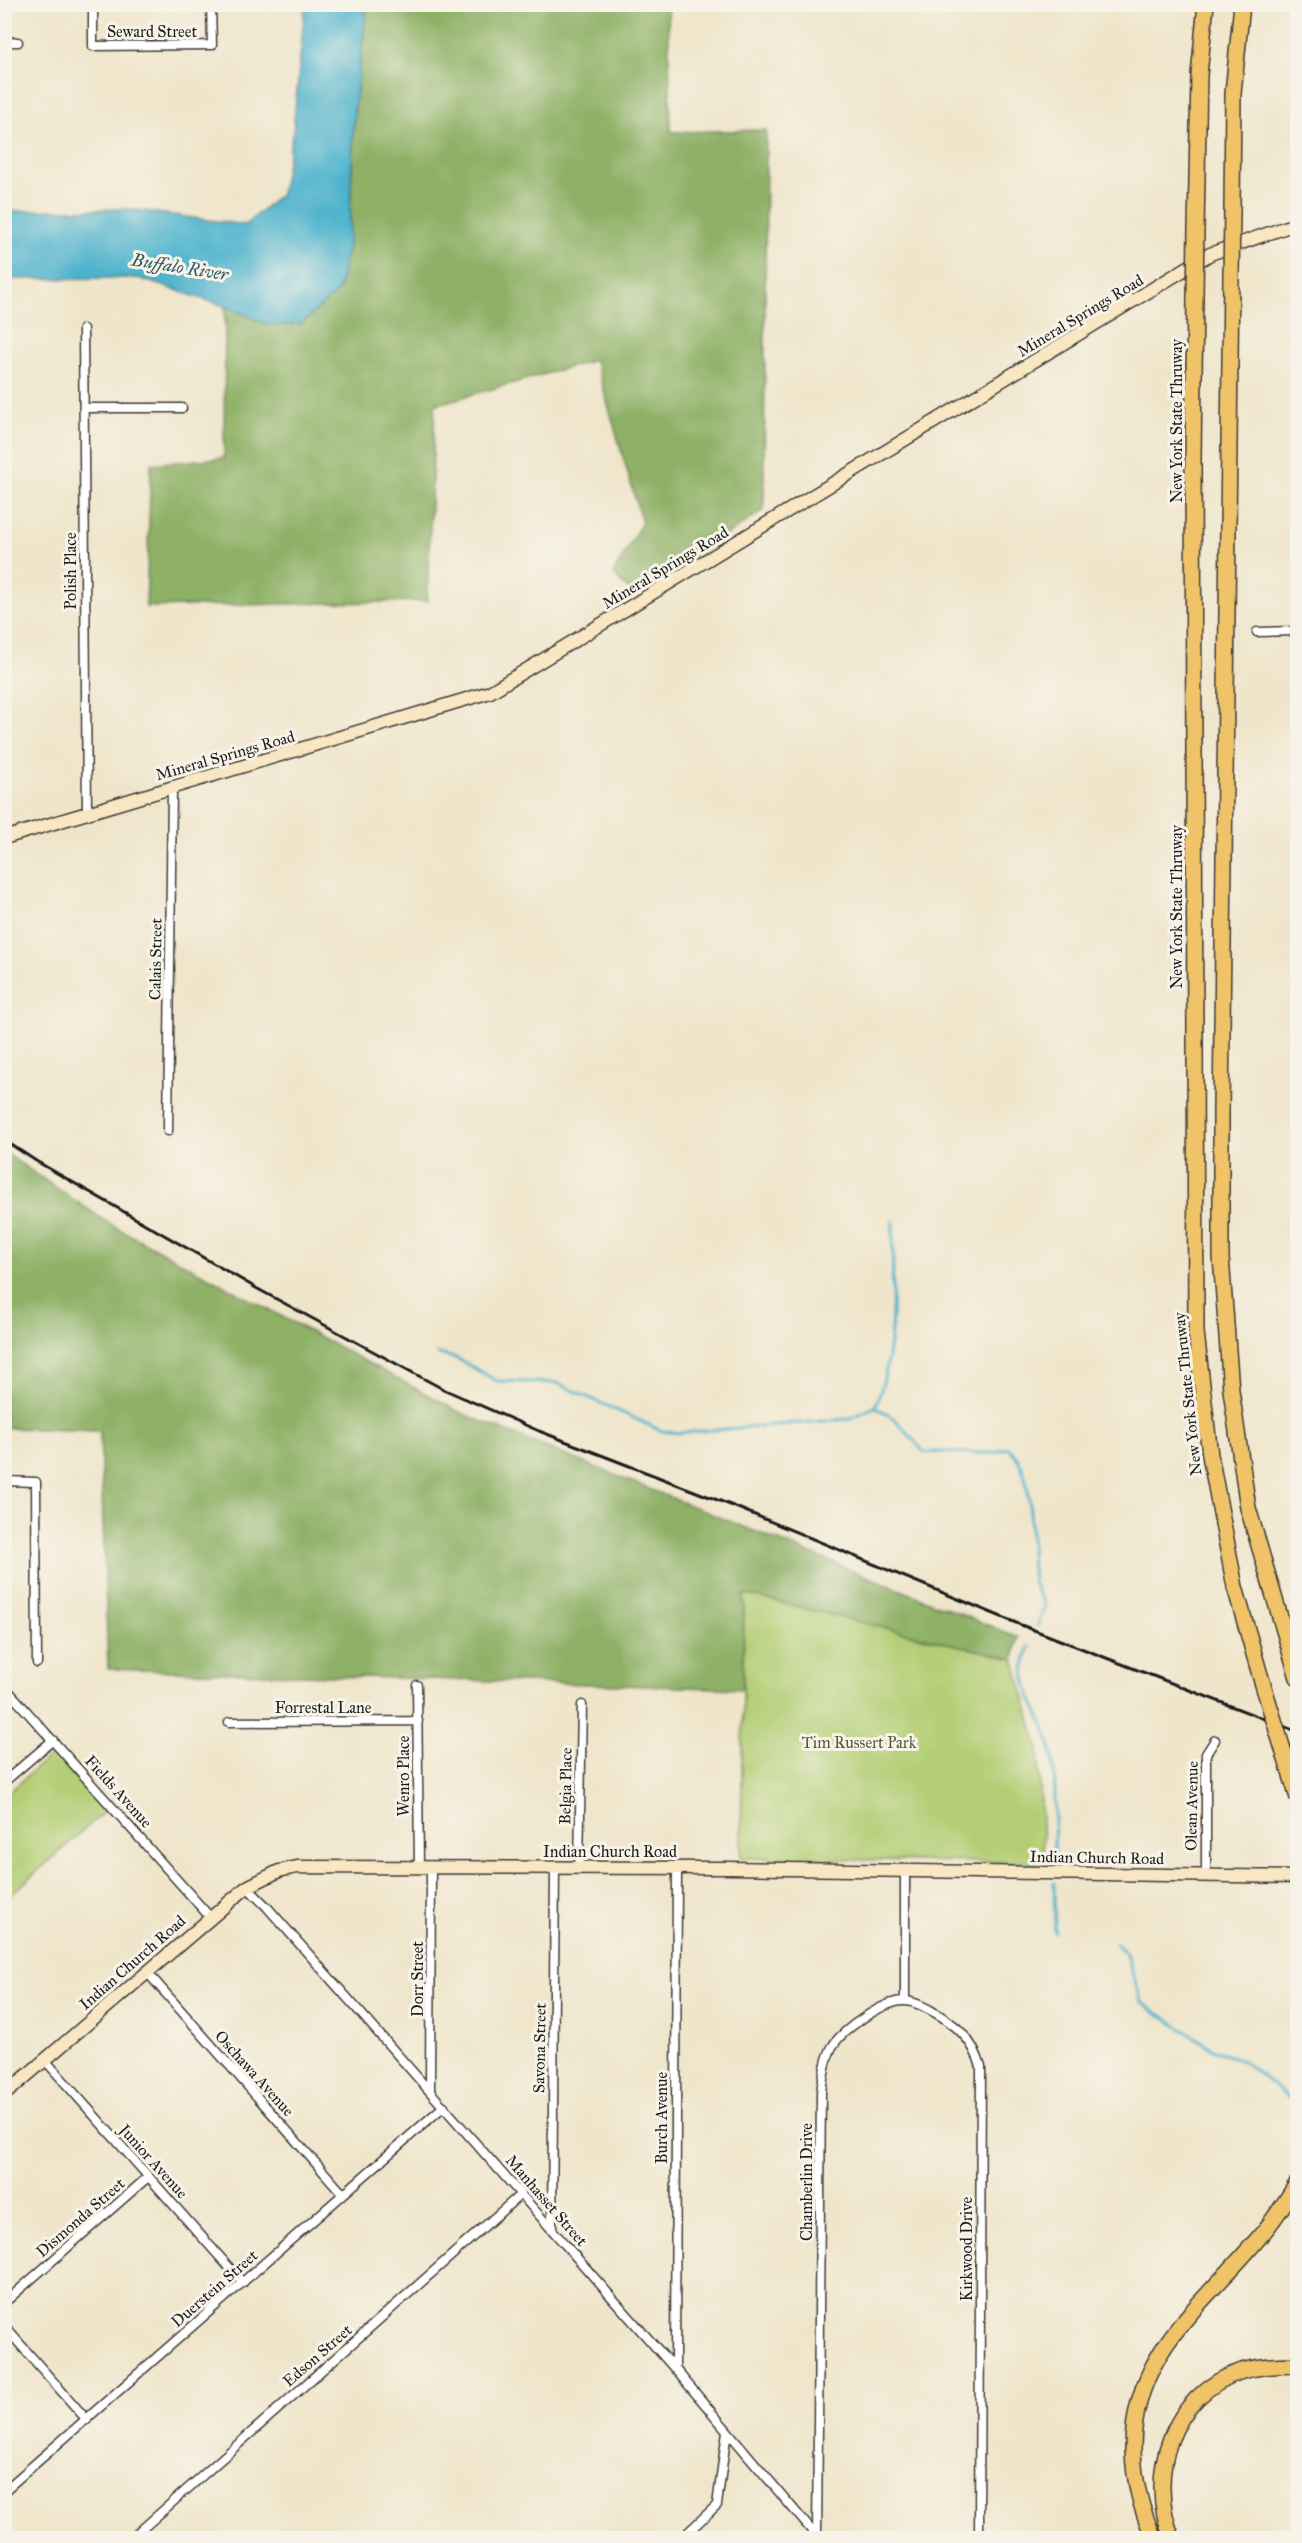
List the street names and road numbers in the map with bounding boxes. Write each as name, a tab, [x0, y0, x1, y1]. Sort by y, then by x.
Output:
street label: Seward Street	[107, 22, 197, 41]
street label: Mineral Springs Road	[1014, 270, 1147, 361]
street label: New York State Thruway	[1167, 338, 1186, 503]
street label: Mineral Springs Road	[599, 522, 732, 613]
street label: Polish Place	[61, 532, 80, 610]
street label: Mineral Springs Road	[153, 727, 297, 785]
street label: New York State Thruway	[1167, 824, 1186, 989]
street label: Calais Street	[145, 917, 166, 1000]
street label: New York State Thruway	[1169, 1311, 1206, 1477]
street label: Forrestal Lane	[275, 1698, 372, 1717]
street label: Wenro Place	[394, 1735, 413, 1817]
street label: Belgia Place	[555, 1747, 577, 1825]
street label: Fields Avenue	[81, 1751, 156, 1832]
street label: Olean Avenue	[1181, 1760, 1202, 1851]
street label: Indian Church Road	[543, 1842, 677, 1861]
street label: Indian Church Road	[1030, 1847, 1164, 1868]
street label: Indian Church Road	[75, 1911, 189, 2014]
street label: Dorr Street	[408, 1941, 427, 2017]
street label: Savona Street	[529, 2002, 550, 2093]
street label: Oschawa Avenue	[211, 2026, 298, 2120]
street label: Burch Avenue	[652, 2072, 671, 2164]
street label: Junior Avenue	[113, 2119, 192, 2203]
street label: Chamberlin Drive	[797, 2123, 816, 2241]
street label: Manhasset Street	[502, 2151, 592, 2250]
street label: Dismonda Street	[32, 2174, 129, 2261]
street label: Kirkwood Drive	[957, 2197, 976, 2301]
street label: Duerstein Street	[167, 2245, 262, 2331]
street label: Edson Street	[279, 2320, 356, 2391]

